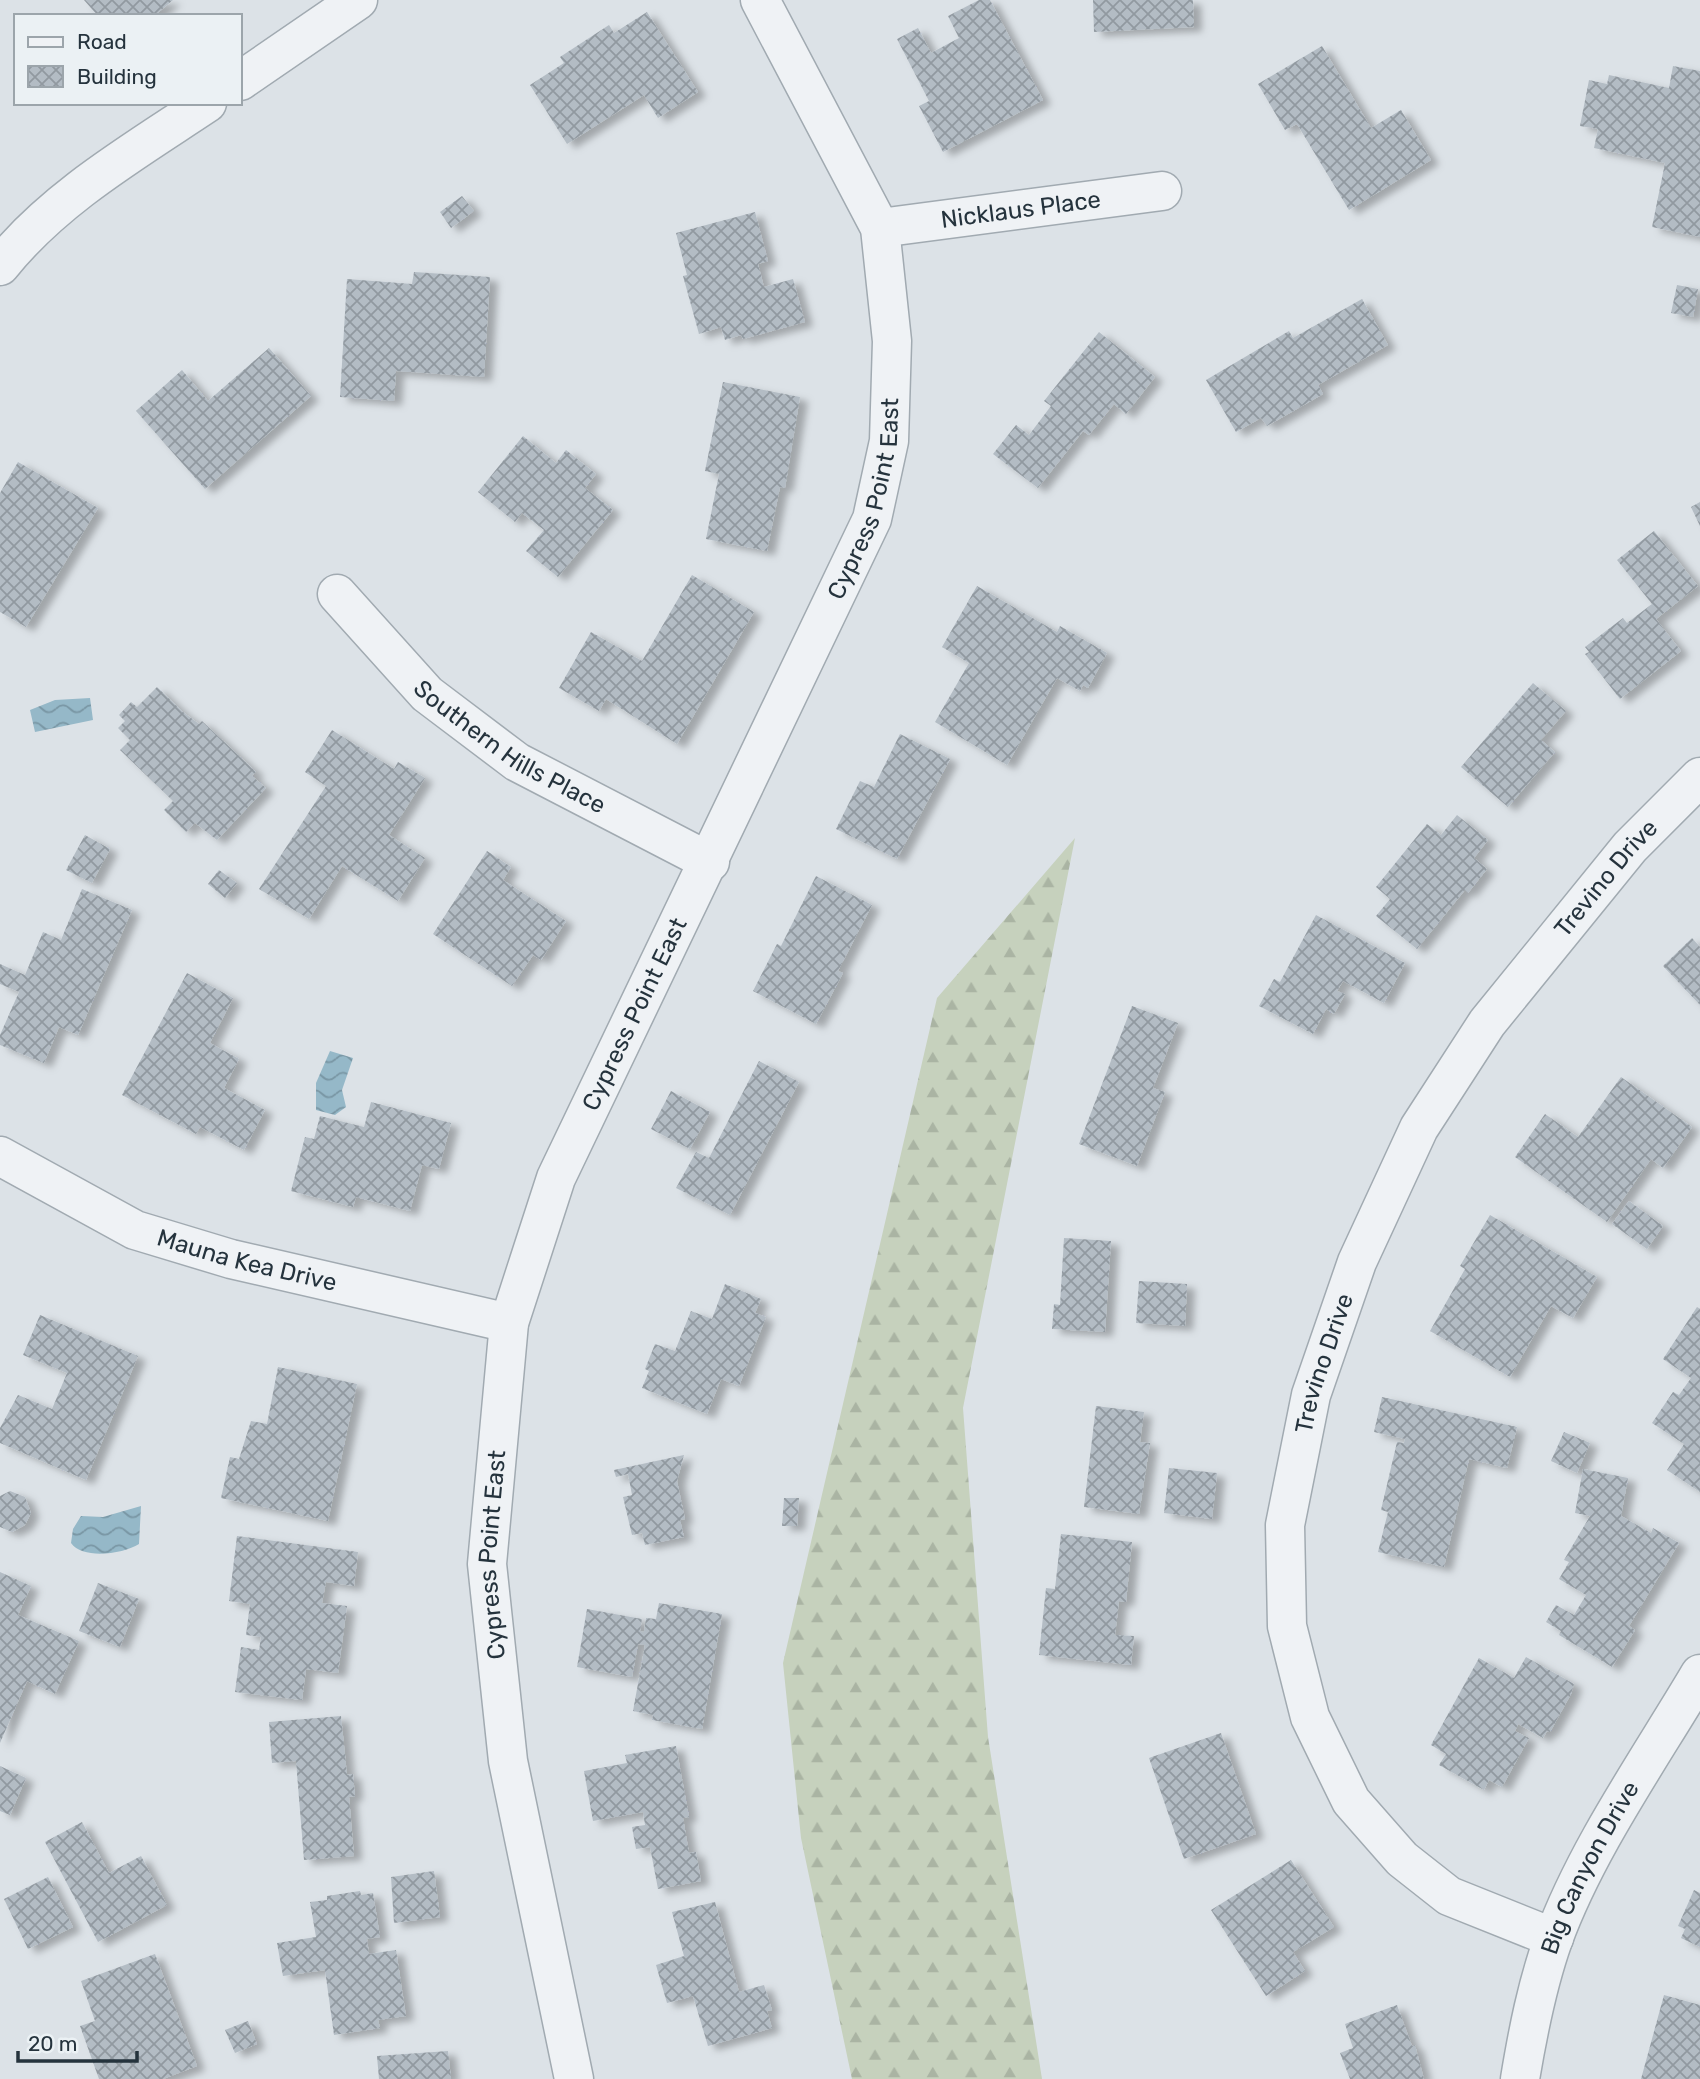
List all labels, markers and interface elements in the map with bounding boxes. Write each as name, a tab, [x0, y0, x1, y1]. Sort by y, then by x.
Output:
legend	[14, 14, 242, 105]
text: Road	[77, 29, 127, 54]
text: Building	[77, 64, 157, 89]
street label: Nicklaus Place	[939, 185, 1102, 234]
street label: Cypress Point East	[822, 397, 904, 604]
street label: Southern Hills Place	[407, 674, 610, 819]
street label: Trevino Drive	[1549, 814, 1663, 943]
street label: Cypress Point East	[576, 913, 693, 1115]
street label: Mauna Kea Drive	[154, 1223, 339, 1297]
street label: Trevino Drive	[1290, 1290, 1359, 1436]
street label: Cypress Point East	[473, 1449, 511, 1661]
street label: Big Canyon Drive	[1535, 1776, 1645, 1958]
scale bar	[18, 2020, 136, 2064]
text: 20 m	[28, 2031, 77, 2056]

